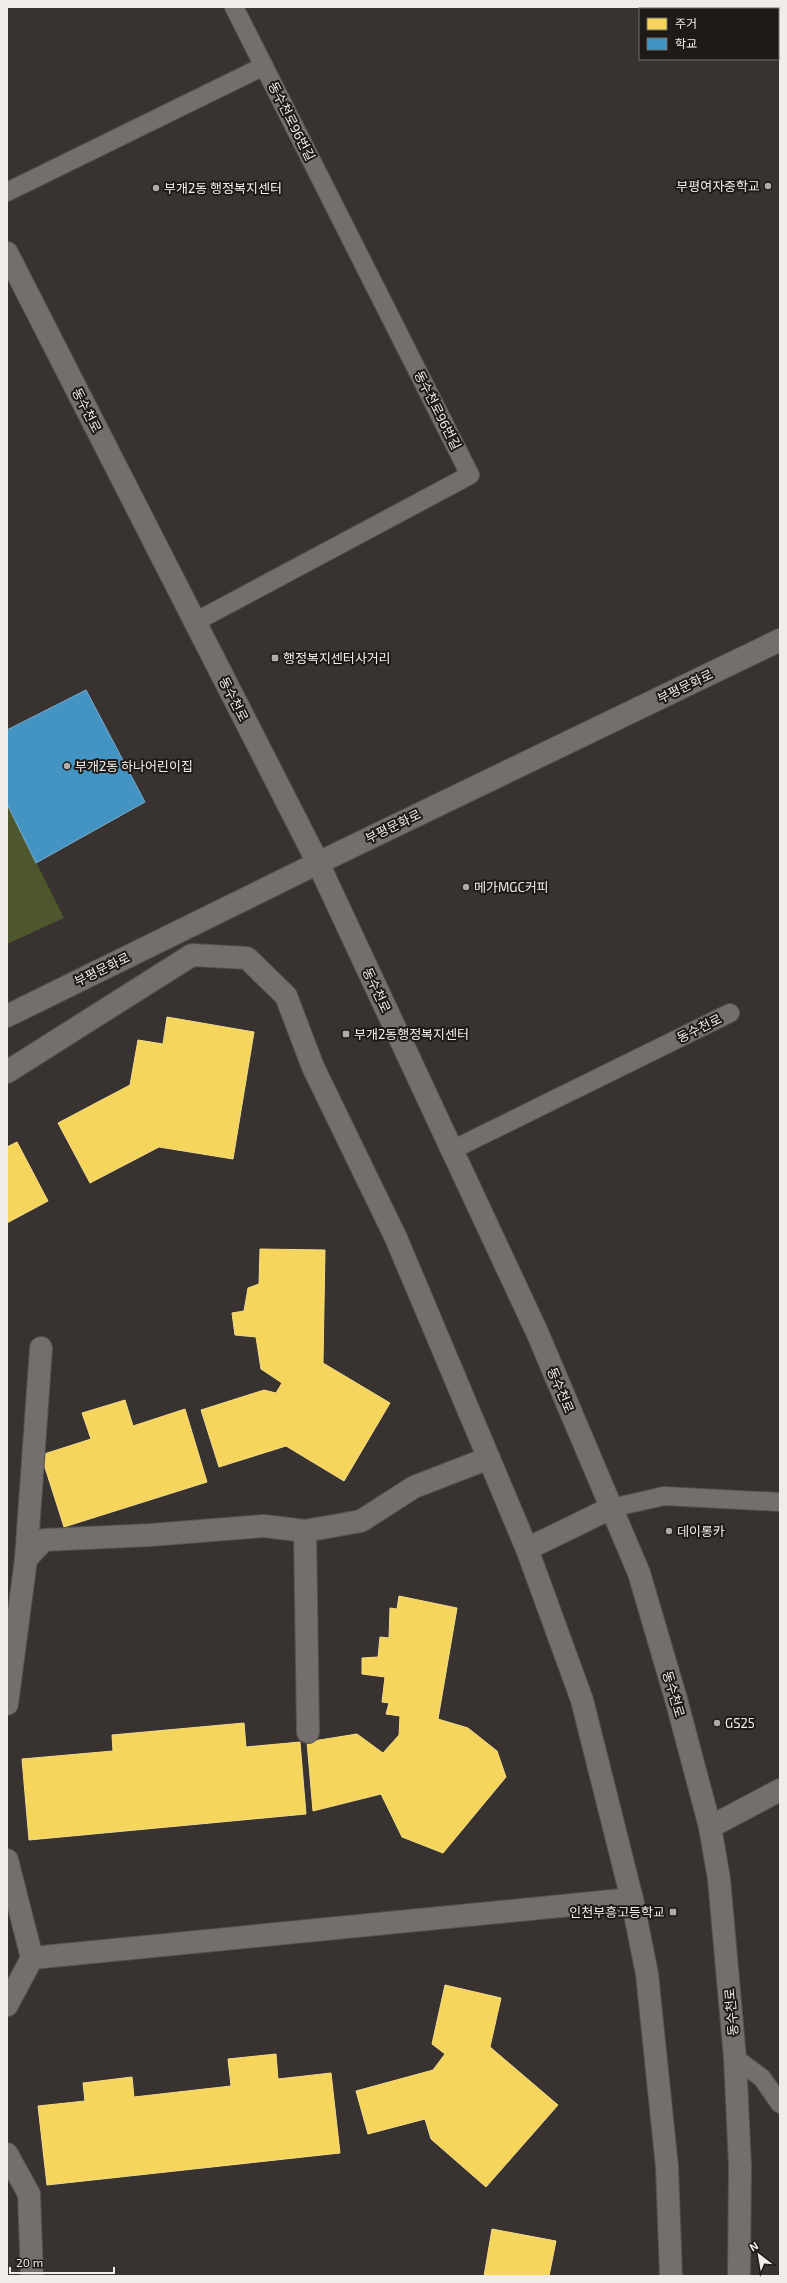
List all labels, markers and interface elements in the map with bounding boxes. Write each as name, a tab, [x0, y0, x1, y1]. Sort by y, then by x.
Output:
legend	[639, 8, 779, 60]
text: 주거	[675, 16, 697, 30]
text: 학교	[675, 36, 697, 50]
street label: 동수천로96번길	[265, 79, 319, 163]
place label: 부평여자중학교	[676, 178, 760, 194]
place label: 부개2동 행정복지센터	[164, 180, 282, 196]
marker: 부평여자중학교	[763, 181, 773, 191]
marker: 부개2동 행정복지센터	[151, 183, 161, 193]
street label: 동수천로96번길	[411, 368, 465, 452]
street label: 동수천로	[69, 385, 105, 435]
place label: 행정복지센터사거리	[283, 650, 391, 666]
marker: 행정복지센터사거리	[270, 653, 280, 663]
street label: 부평문화로	[655, 666, 715, 706]
street label: 동수천로	[216, 674, 252, 724]
place label: 부개2동 하나어린이집	[75, 758, 193, 774]
marker: 부개2동 하나어린이집	[62, 761, 72, 771]
street label: 부평문화로	[363, 806, 423, 846]
place label: 메가MGC커피	[474, 879, 549, 895]
marker: 메가MGC커피	[461, 882, 471, 892]
street label: 부평문화로	[72, 949, 132, 989]
street label: 동수천로	[360, 965, 394, 1015]
street label: 동수천로	[674, 1010, 724, 1046]
place label: 부개2동행정복지센터	[354, 1026, 469, 1042]
marker: 부개2동행정복지센터	[341, 1029, 351, 1039]
street label: 동수천로	[544, 1365, 578, 1415]
place label: 데이롱카	[677, 1523, 725, 1539]
marker: 데이롱카	[664, 1526, 674, 1536]
street label: 동수천로	[660, 1669, 688, 1719]
place label: GS25	[725, 1715, 755, 1731]
marker: GS25	[712, 1718, 722, 1728]
place label: 인천부흥고등학교	[569, 1904, 665, 1920]
marker: 인천부흥고등학교	[668, 1907, 678, 1917]
street label: 동수천로	[721, 1987, 741, 2037]
north arrow	[739, 2235, 779, 2275]
text: N	[747, 2238, 760, 2254]
scale bar	[10, 2249, 114, 2275]
text: 20 m	[16, 2255, 43, 2269]

